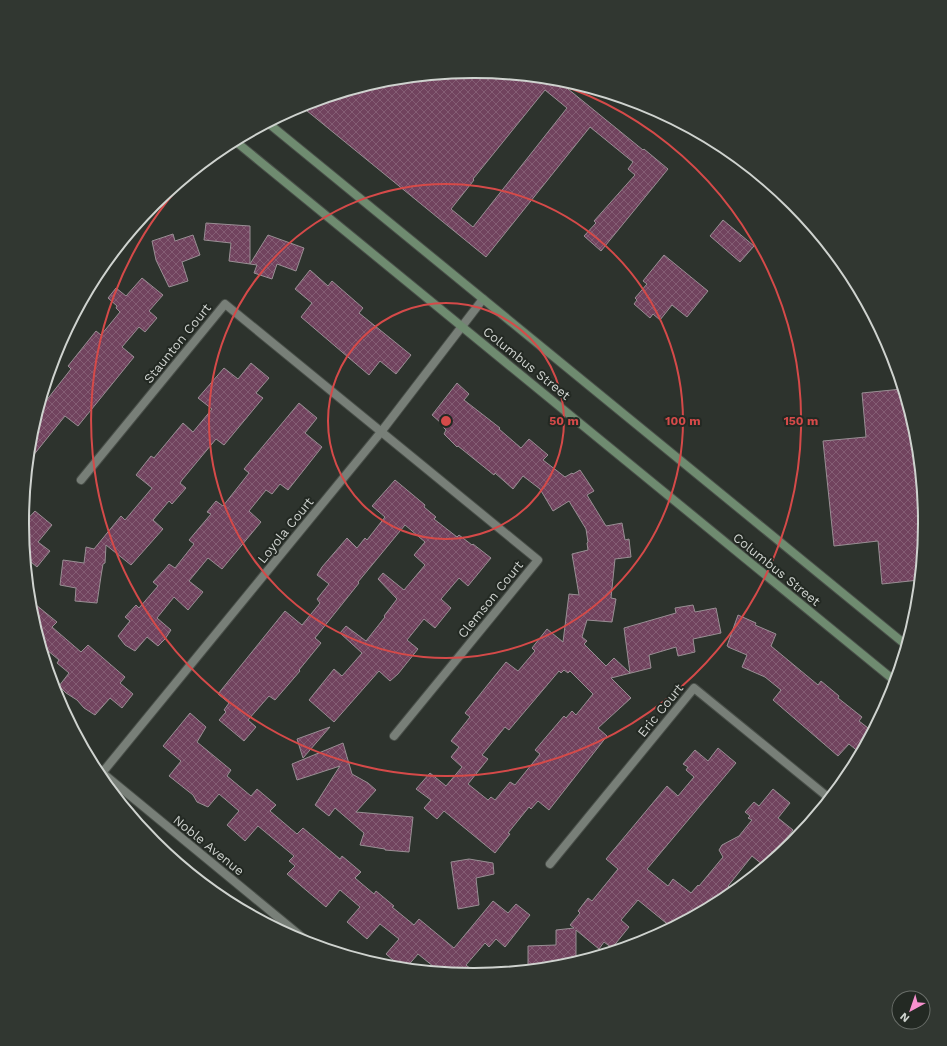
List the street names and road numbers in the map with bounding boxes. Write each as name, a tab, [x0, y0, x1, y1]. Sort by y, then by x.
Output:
street label: Staunton Court	[141, 300, 214, 386]
street label: Columbus Street	[480, 324, 574, 403]
street label: Loyola Court	[254, 494, 317, 566]
street label: Columbus Street	[730, 530, 824, 609]
street label: Clemson Court	[455, 557, 526, 641]
street label: Eric Court	[634, 680, 687, 740]
street label: Noble Avenue	[170, 812, 247, 879]

